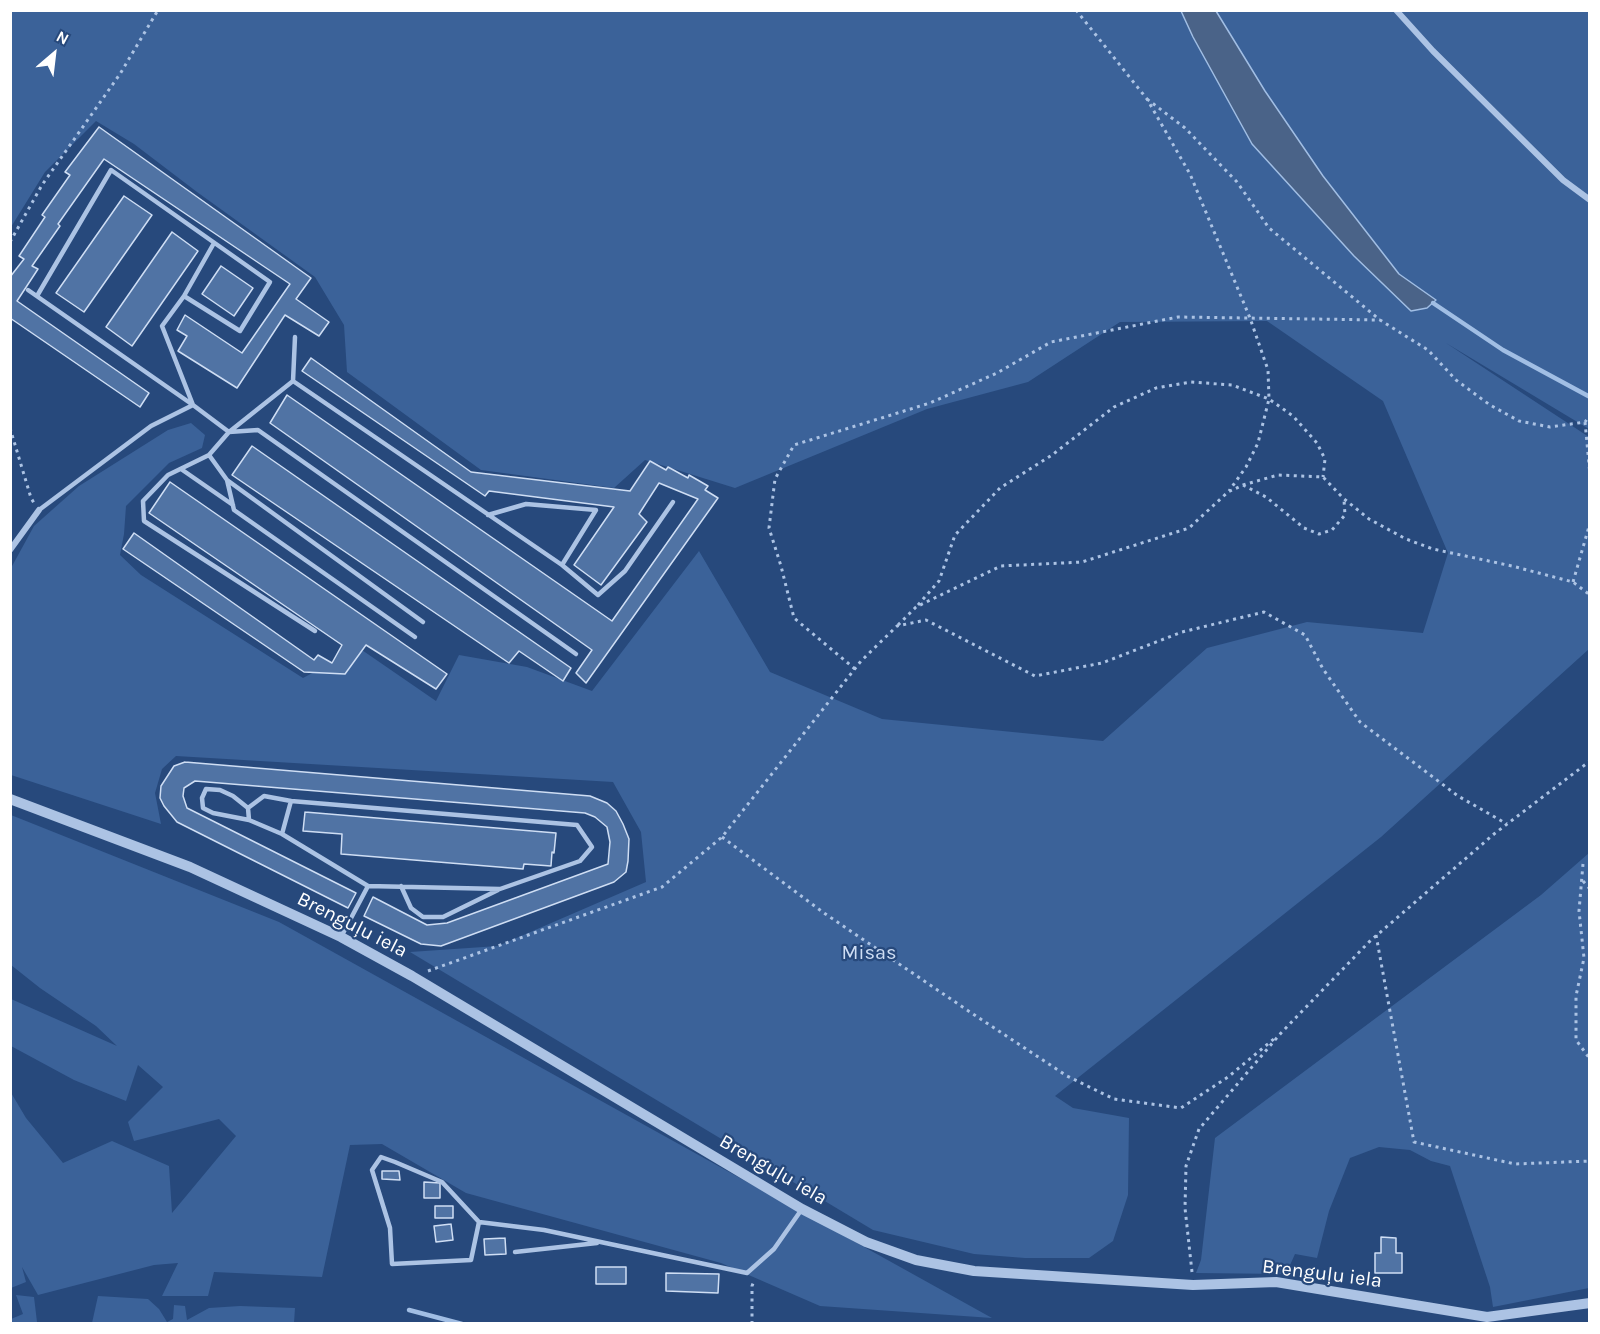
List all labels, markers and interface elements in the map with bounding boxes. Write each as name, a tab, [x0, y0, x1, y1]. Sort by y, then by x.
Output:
north arrow	[24, 24, 84, 84]
text: N	[53, 27, 72, 49]
street label: Brenguļu iela	[293, 887, 411, 963]
park label: Misas	[842, 941, 896, 965]
street label: Brenguļu iela	[715, 1129, 831, 1211]
street label: Brenguļu iela	[1261, 1255, 1383, 1293]

